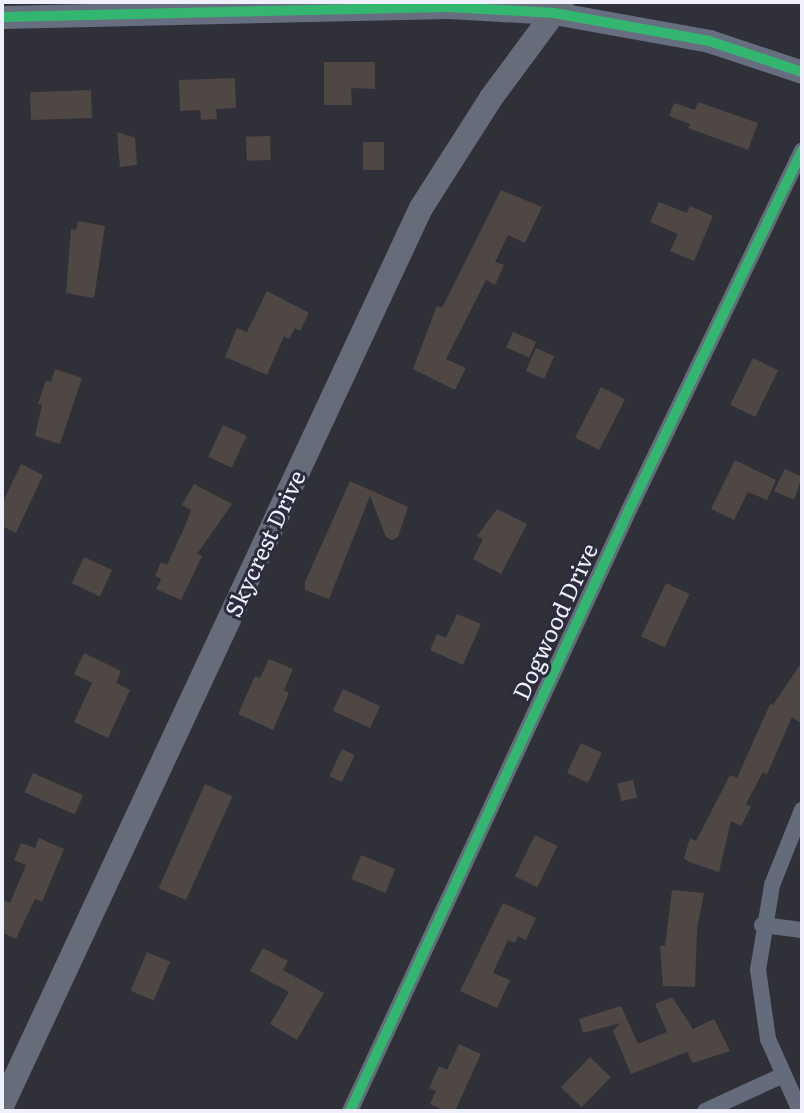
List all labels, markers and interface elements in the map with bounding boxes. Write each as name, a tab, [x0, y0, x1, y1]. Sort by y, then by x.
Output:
street label: Skycrest Drive	[218, 465, 310, 621]
street label: Dogwood Drive	[506, 538, 602, 704]

